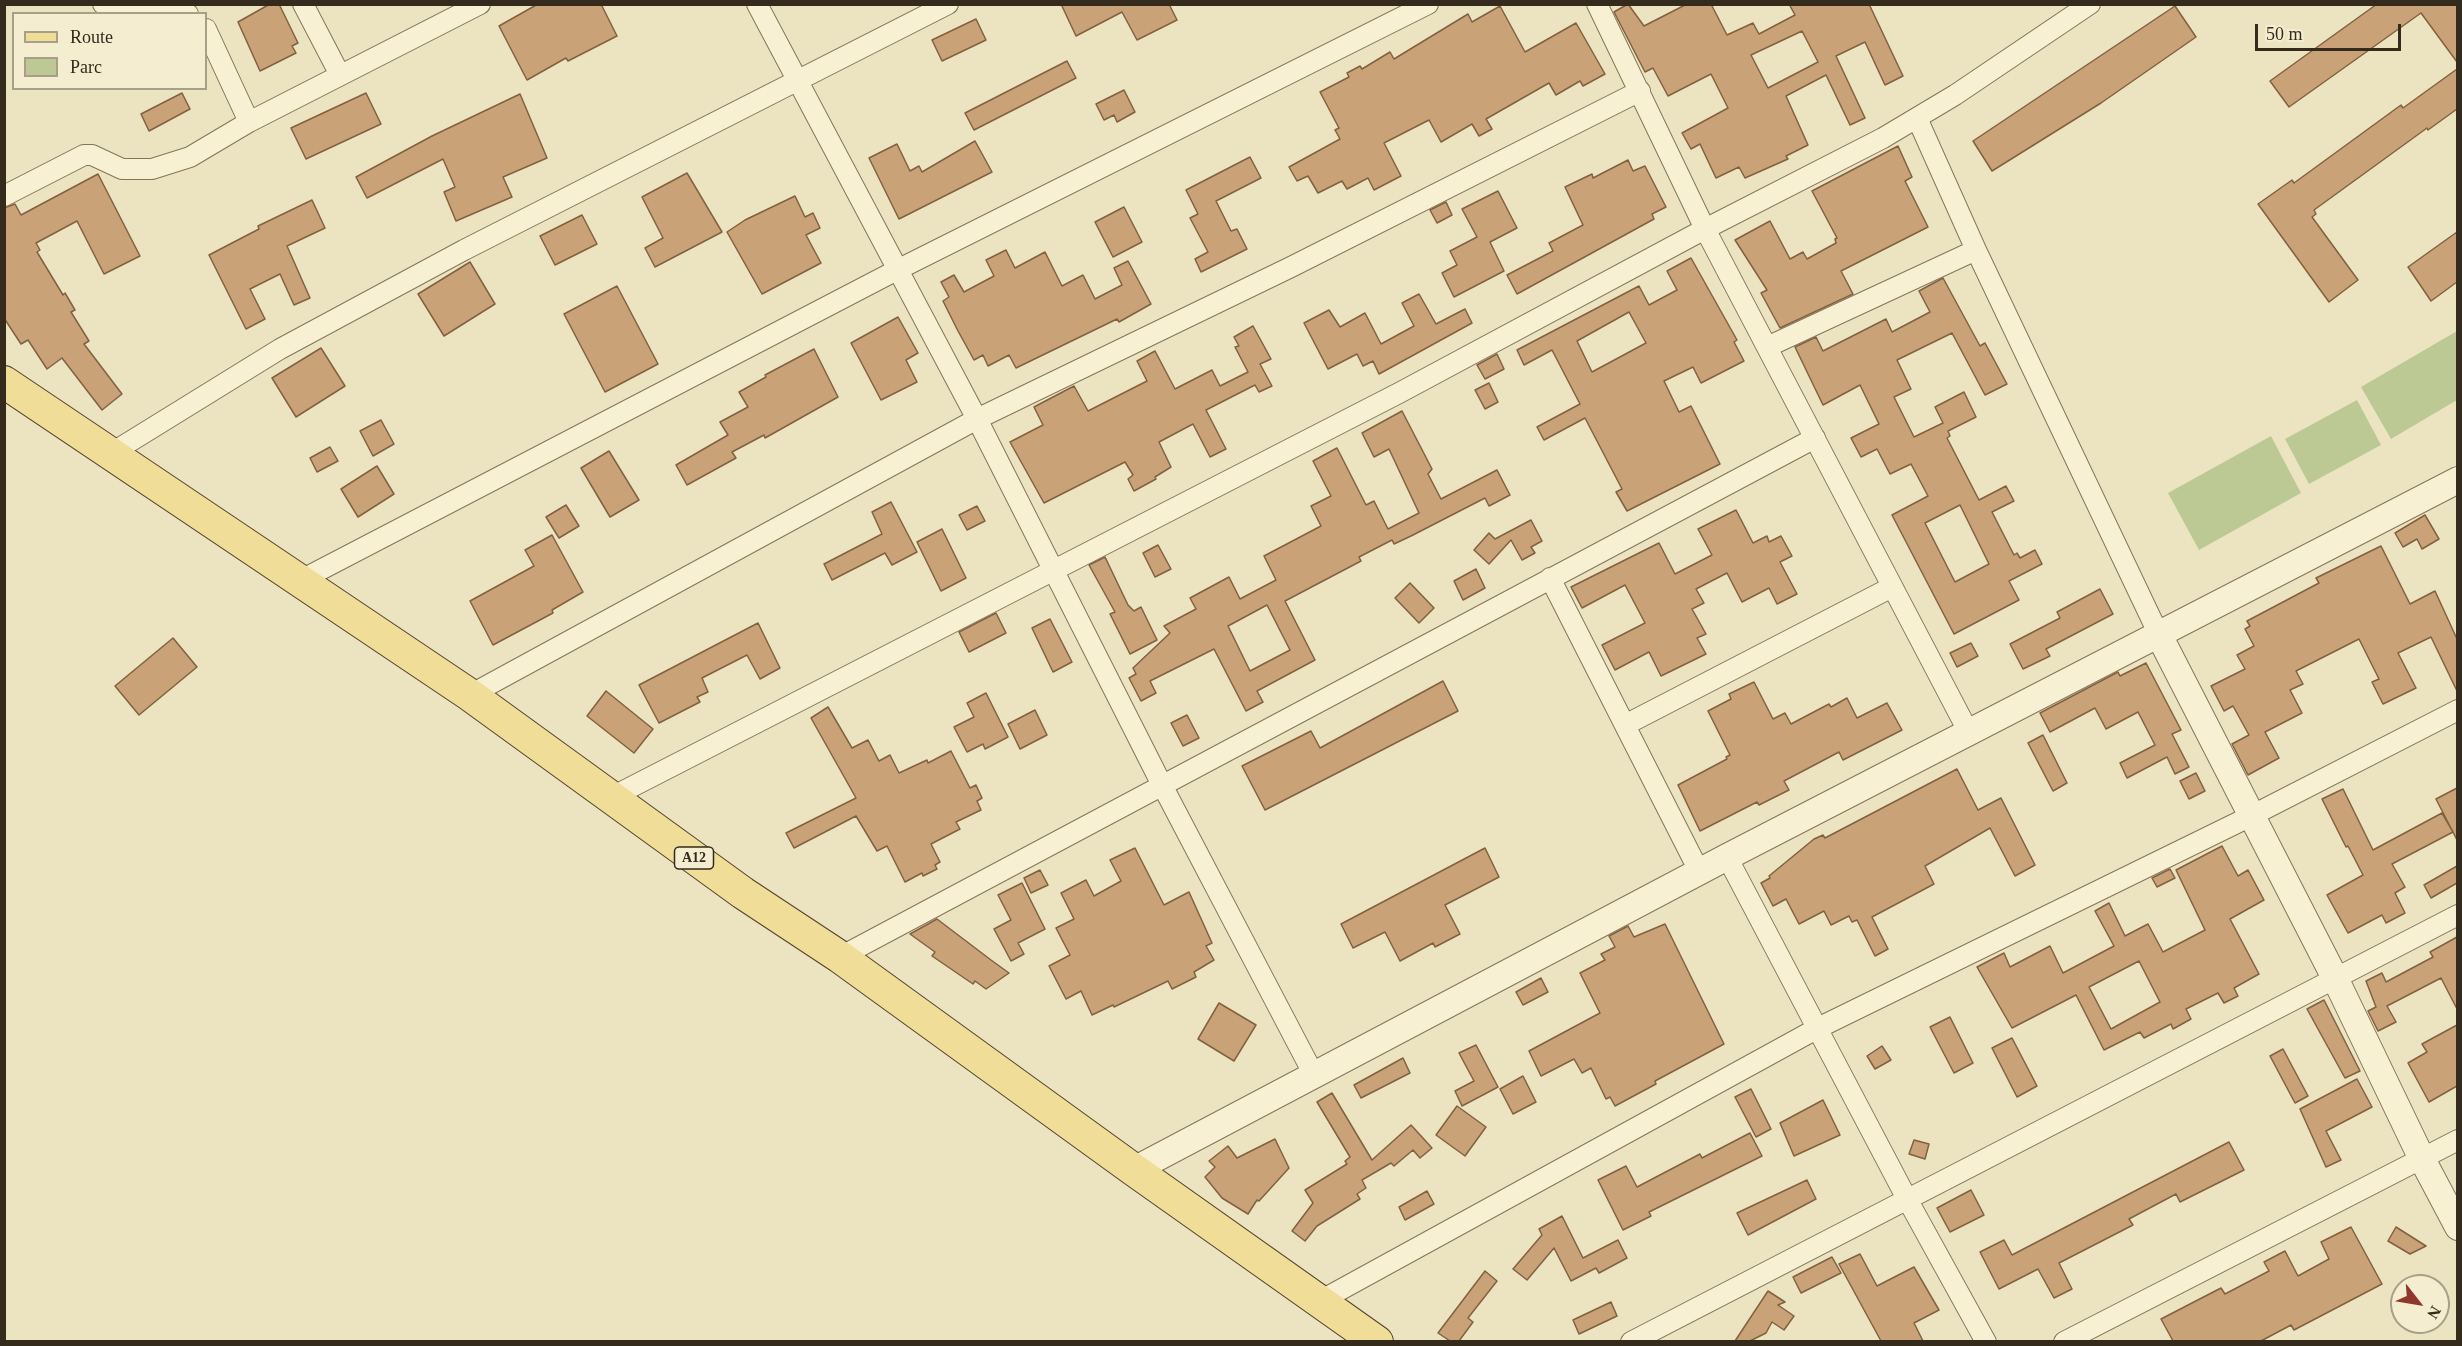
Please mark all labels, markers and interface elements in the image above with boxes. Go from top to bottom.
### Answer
legend [12,12,207,90]
scale bar [2258,12,2404,50]
text: 50 m [2266,24,2303,44]
text: Route [70,27,113,47]
text: Parc [70,57,102,77]
road number: A12 [674,847,714,869]
north arrow [2390,1274,2450,1334]
text: N [2424,1303,2444,1322]

